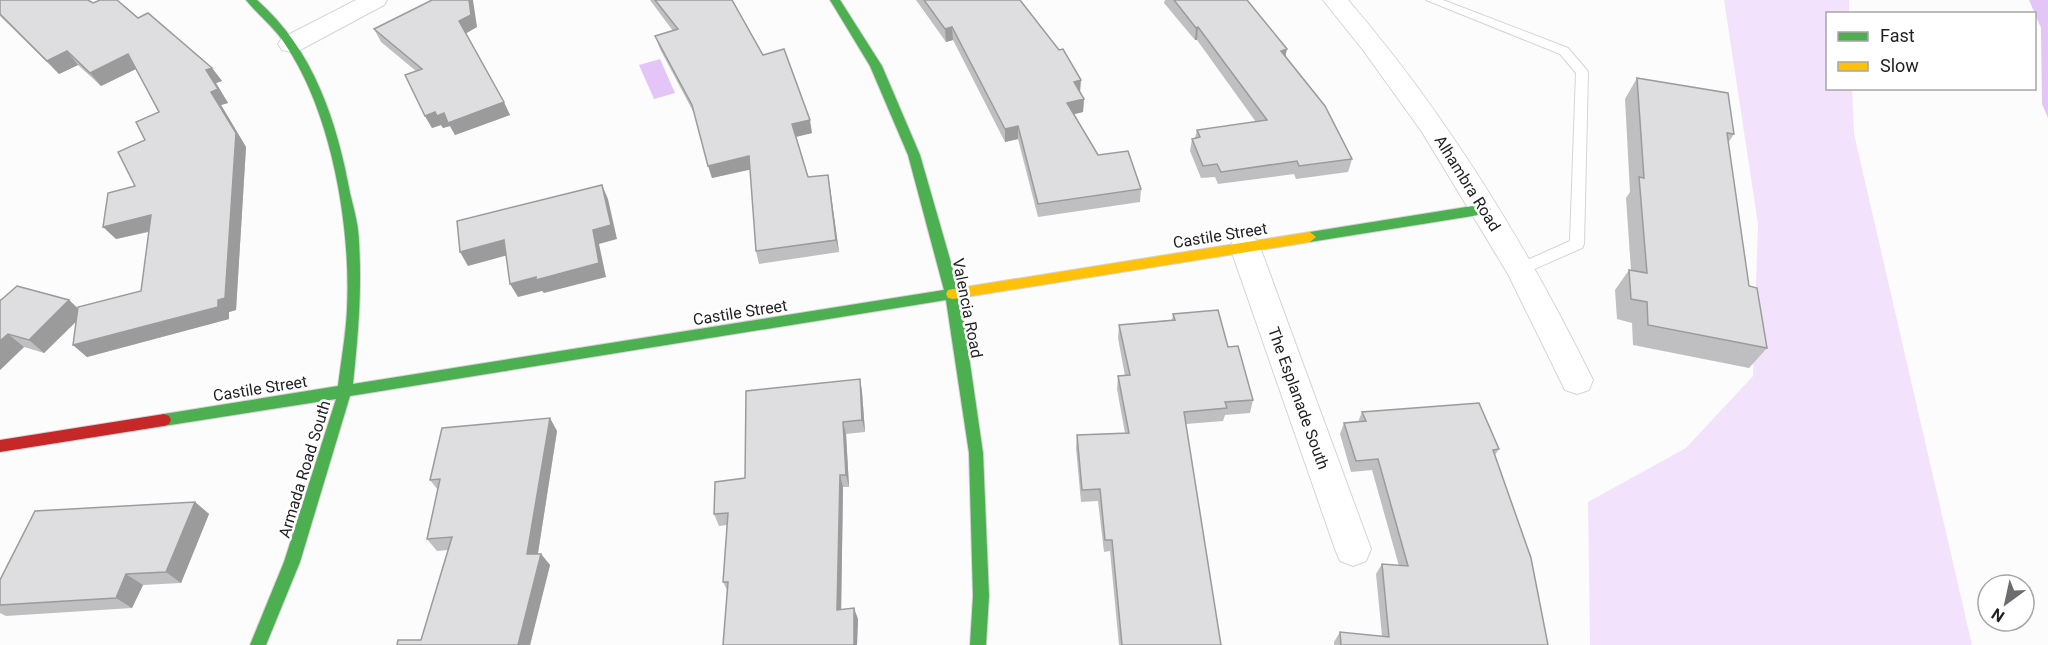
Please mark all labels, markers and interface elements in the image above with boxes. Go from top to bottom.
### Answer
legend [1826,12,2036,90]
text: Fast [1880,25,1915,46]
text: Slow [1880,55,1919,76]
street label: Alhambra Road [1431,132,1505,235]
street label: Castile Street [1172,219,1269,252]
street label: Valencia Road [949,257,987,360]
street label: Castile Street [692,296,789,329]
street label: The Esplanade South [1264,324,1333,472]
street label: Castile Street [212,372,309,405]
street label: Armada Road South [275,398,334,540]
north arrow [1976,573,2036,633]
text: N [1988,604,2008,626]

